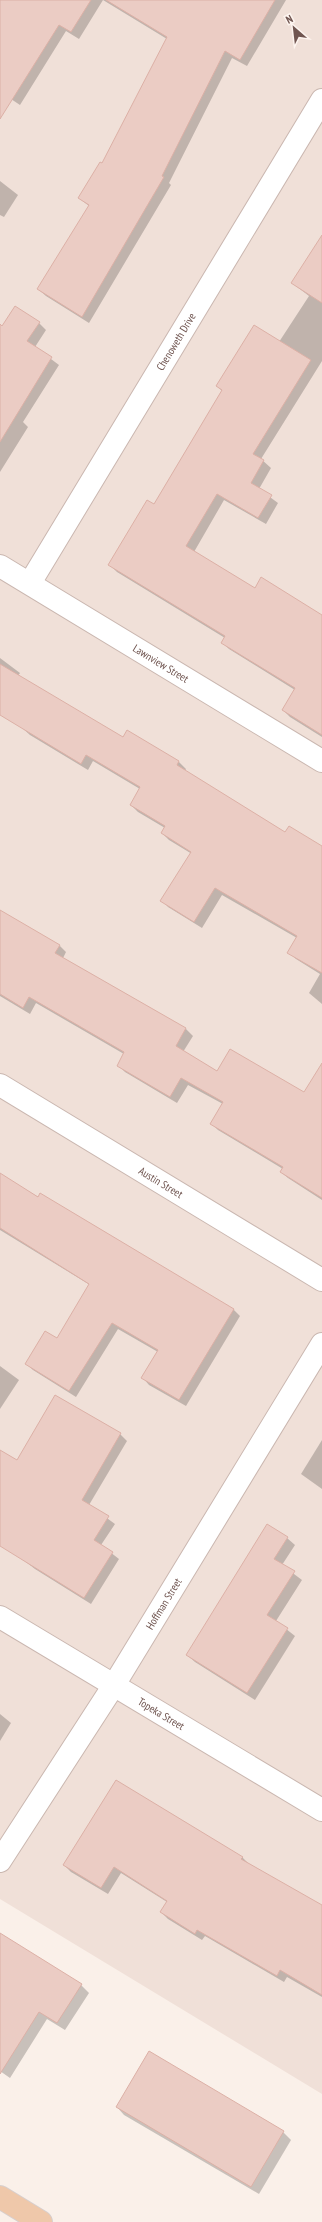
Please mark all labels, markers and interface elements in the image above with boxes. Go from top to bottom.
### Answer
north arrow [274,8,314,48]
text: N [283,12,295,27]
street label: Chenoweth Drive [153,310,199,373]
street label: Lawnview Street [130,641,191,686]
street label: Austin Street [136,1164,185,1201]
street label: Hoffman Street [143,1575,185,1632]
street label: Topeka Street [135,1694,187,1733]

